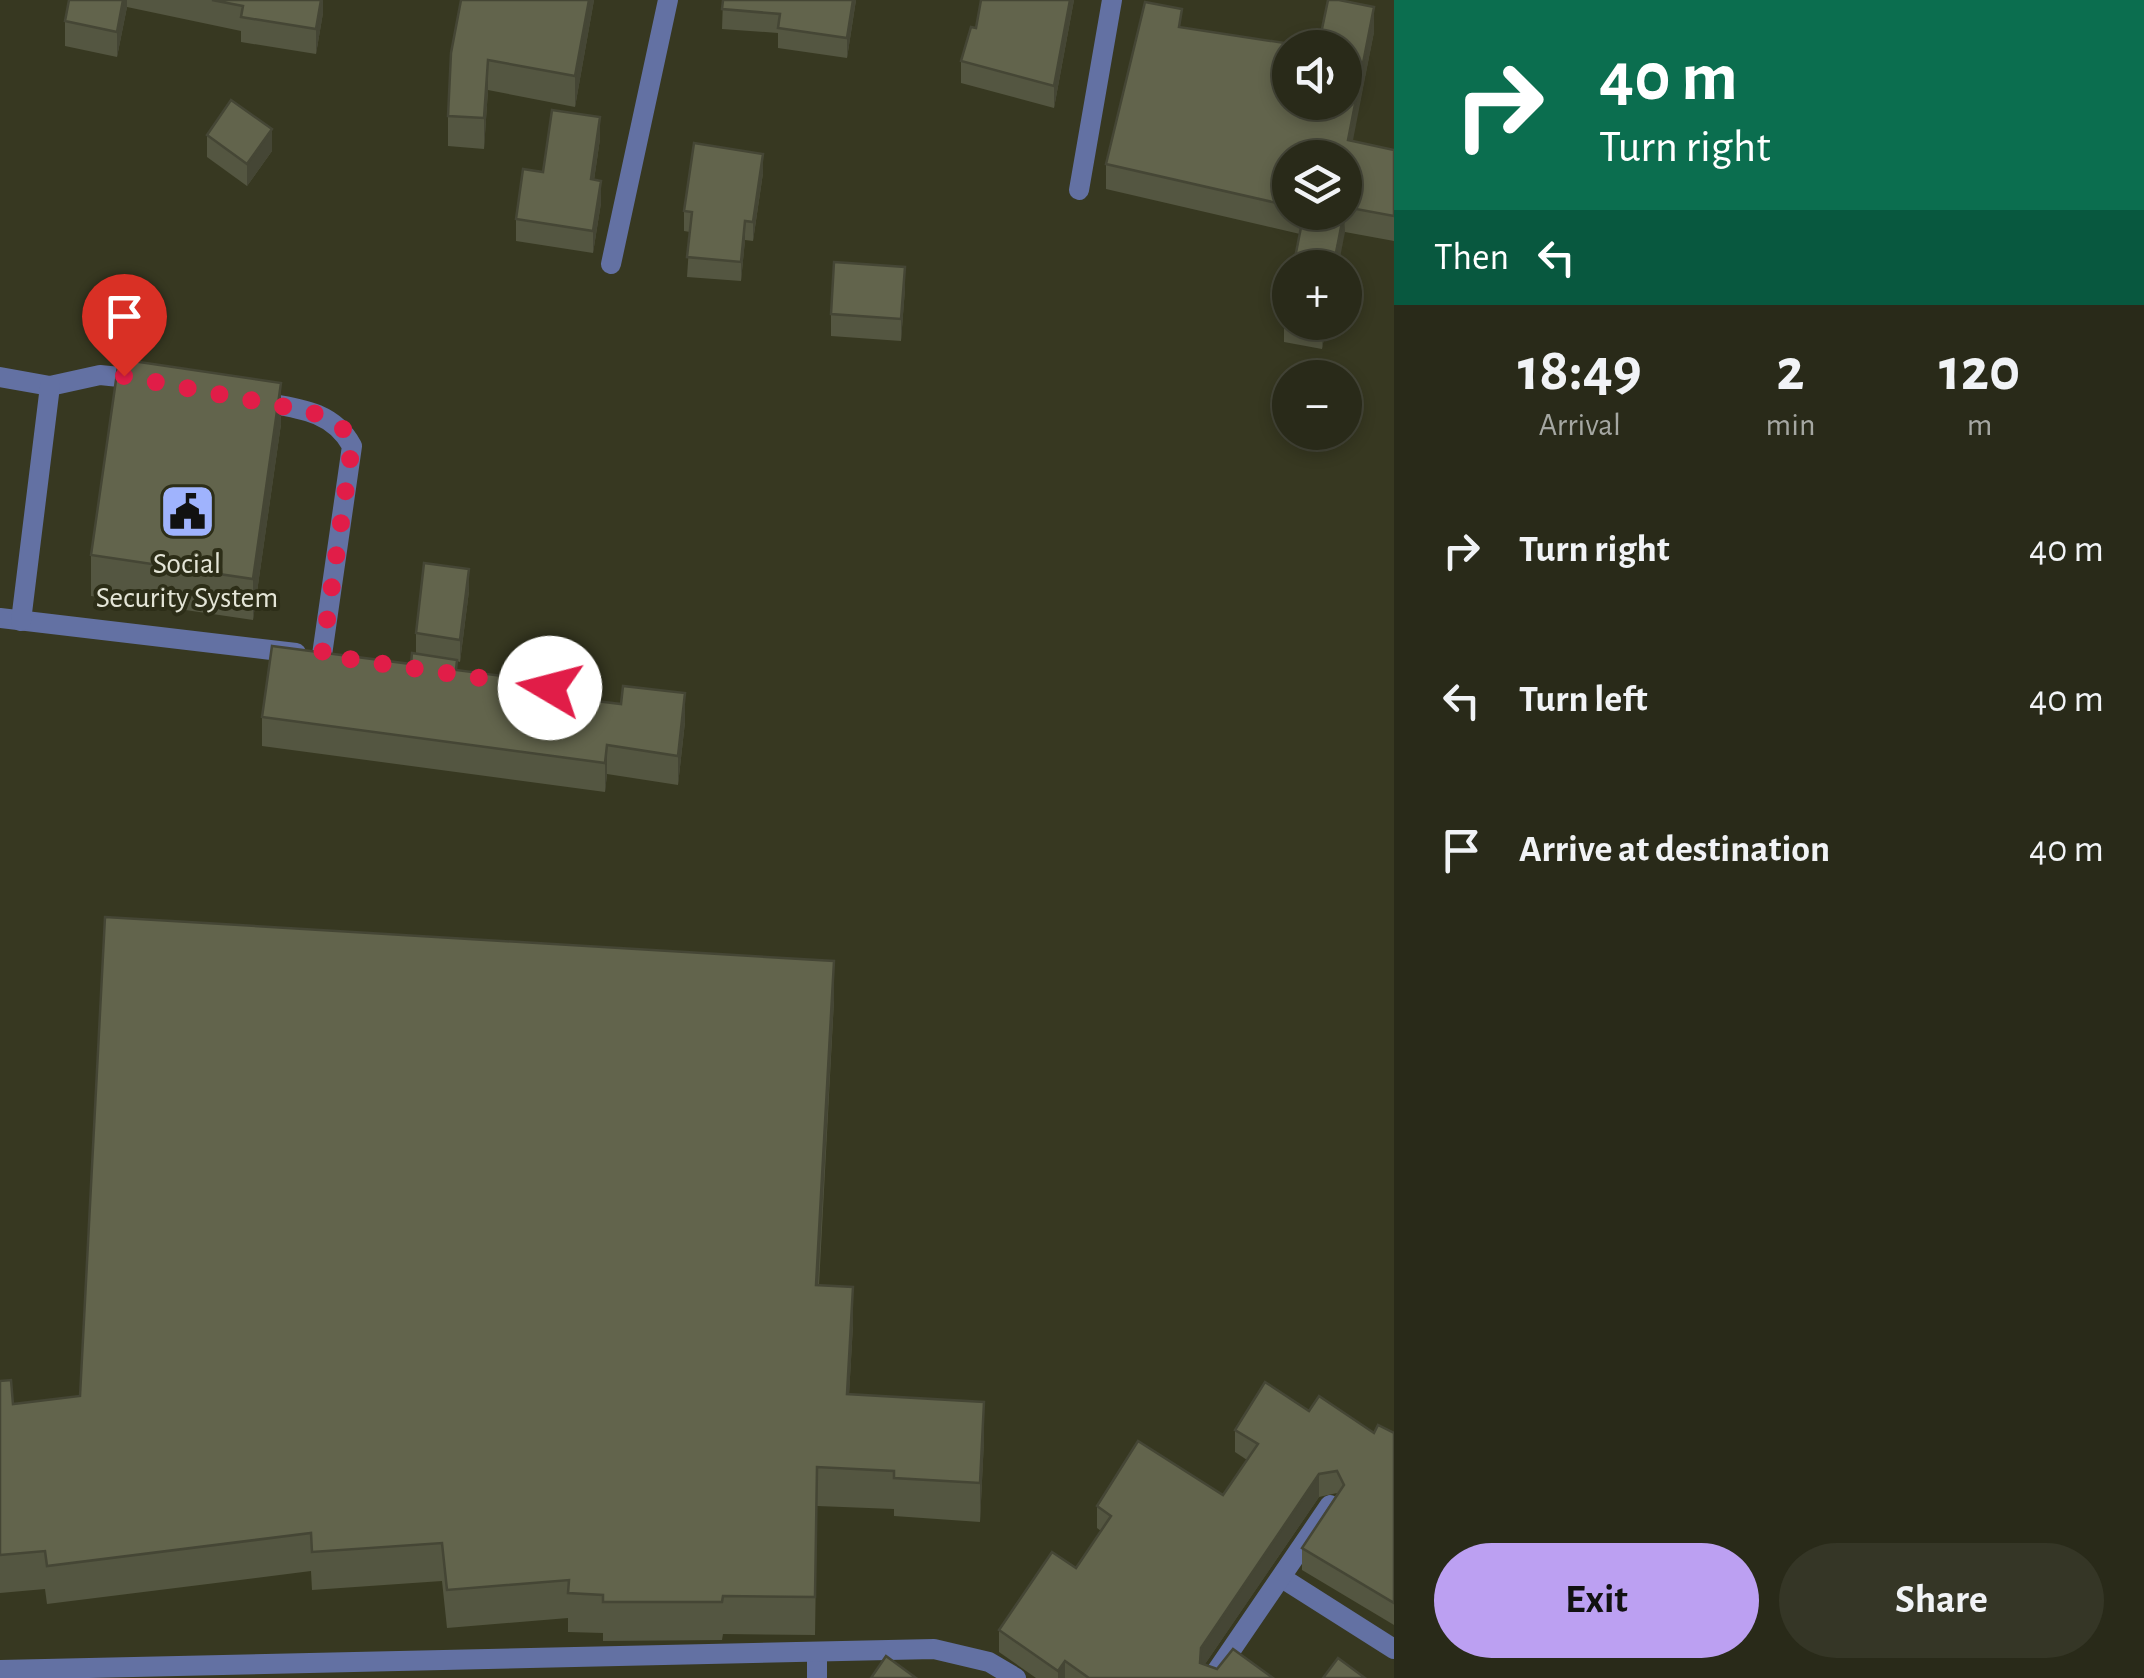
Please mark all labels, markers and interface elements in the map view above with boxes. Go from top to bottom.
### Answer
map controls [1272,30,1362,450]
button: sound [1272,30,1362,120]
icon: right [1434,40,1564,170]
text: 40 m [1599,43,1738,113]
text: Turn right [1599,125,1771,170]
button: layers [1272,140,1362,230]
icon: left [1529,230,1584,285]
text: Then [1434,239,1509,277]
button: + [1272,250,1362,340]
pin [82,274,167,377]
icon: arrive [97,289,152,344]
text: 18:49 [1518,341,1642,401]
text: 2 [1776,341,1805,401]
text: 120 [1939,341,2020,401]
button: − [1272,360,1362,450]
text: Arrival [1539,409,1621,441]
text: min [1766,409,1815,441]
text: m [1967,409,1992,441]
public building icon: Social Security System [157,481,217,541]
icon: right [1434,523,1489,578]
text: Turn right [1519,531,1669,569]
text: 40 m [2029,531,2104,569]
place label: Social Security System [96,549,278,613]
position arrow [498,636,602,740]
icon: left [1434,673,1489,728]
text: Turn left [1519,681,1647,719]
text: 40 m [2029,681,2104,719]
icon: arrive [1434,823,1489,878]
text: Arrive at destination [1519,831,1830,869]
text: 40 m [2029,831,2104,869]
button: Exit [1434,1543,1759,1658]
button: Share [1779,1543,2104,1658]

